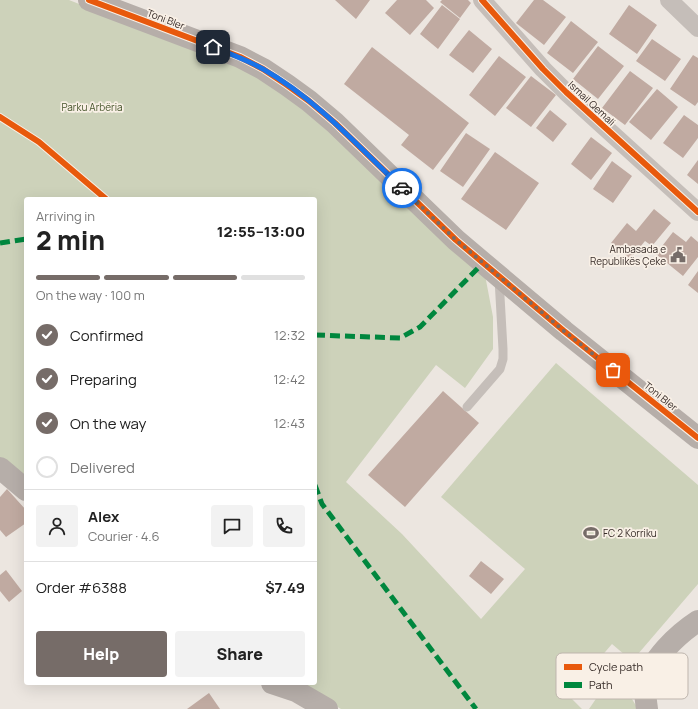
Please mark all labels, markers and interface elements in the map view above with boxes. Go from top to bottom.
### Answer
street label: Toni Bler [145,5,187,33]
pin [196,30,230,64]
icon: home [202,36,224,58]
street label: Ismail Qemali [565,77,619,129]
park label: Parku Arbëria [61,100,123,114]
courier [382,168,422,208]
icon: car [391,177,413,199]
text: Arriving in [36,207,95,225]
text: 12:55–13:00 [217,221,305,242]
text: 2 min [36,222,105,258]
place label: Ambasada e Republikës Çeke [590,242,666,268]
public building icon: Ambasada e Republikës Çeke [669,246,687,264]
text: On the way · 100 m [36,286,145,304]
icon: check [36,324,58,346]
text: Confirmed [70,325,143,346]
text: 12:32 [274,326,305,344]
pin [596,353,630,387]
icon: bag [602,359,624,381]
icon: check [36,368,58,390]
text: Preparing [70,369,137,390]
text: 12:42 [274,370,305,388]
street label: Toni Bler [641,378,681,414]
icon: check [36,412,58,434]
text: On the way [70,413,146,434]
text: 12:43 [274,414,305,432]
text: Delivered [70,457,135,478]
button: person [36,505,78,547]
button: chat [211,505,253,547]
button: phone [263,505,305,547]
text: Alex [88,506,119,527]
sports icon: FC 2 Korriku [582,524,600,542]
place label: FC 2 Korriku [603,526,657,540]
text: Courier · 4.6 [88,527,160,545]
text: Order #6388 [36,577,127,598]
text: $7.49 [265,577,305,598]
button: Help [36,631,167,677]
button: Share [175,631,305,677]
legend [556,653,688,699]
text: Cycle path [589,659,643,674]
text: Path [589,677,612,692]

